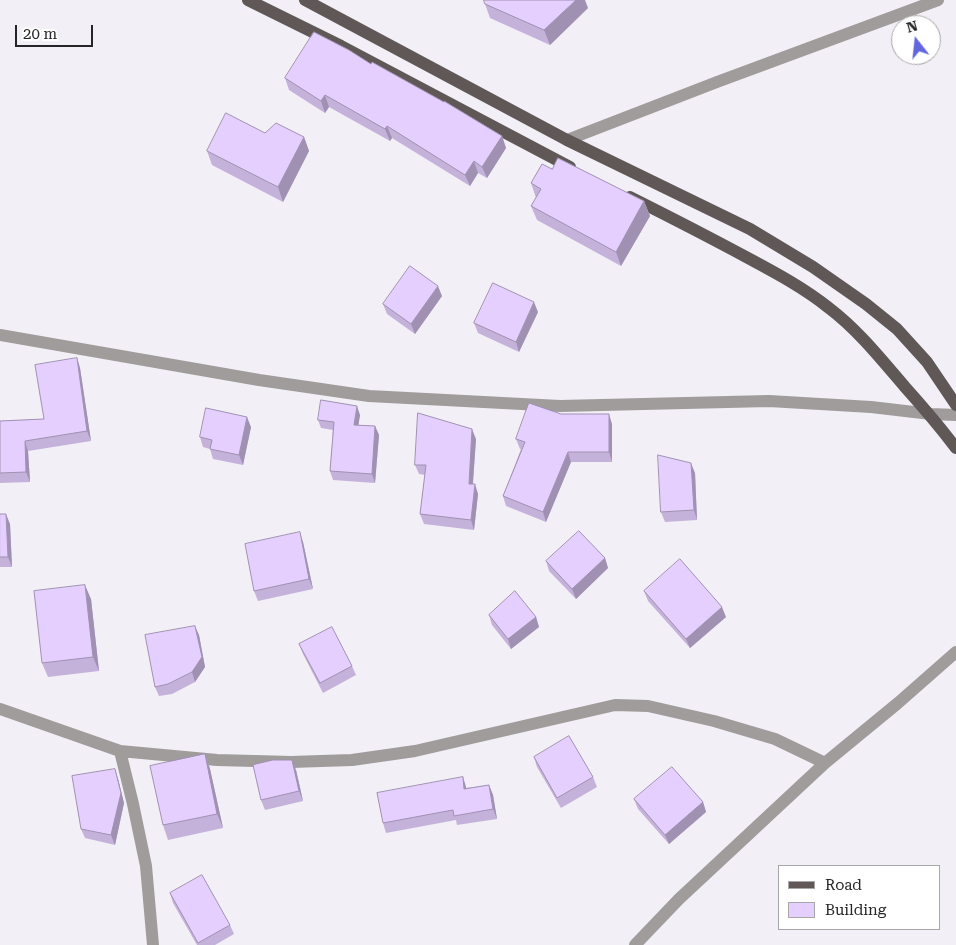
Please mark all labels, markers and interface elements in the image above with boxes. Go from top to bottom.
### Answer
scale bar [18,15,95,47]
north arrow [891,15,941,65]
text: N [905,17,920,36]
text: 20 m [23,25,57,43]
legend [778,865,941,930]
text: Road [825,876,862,894]
text: Building [825,901,886,919]

